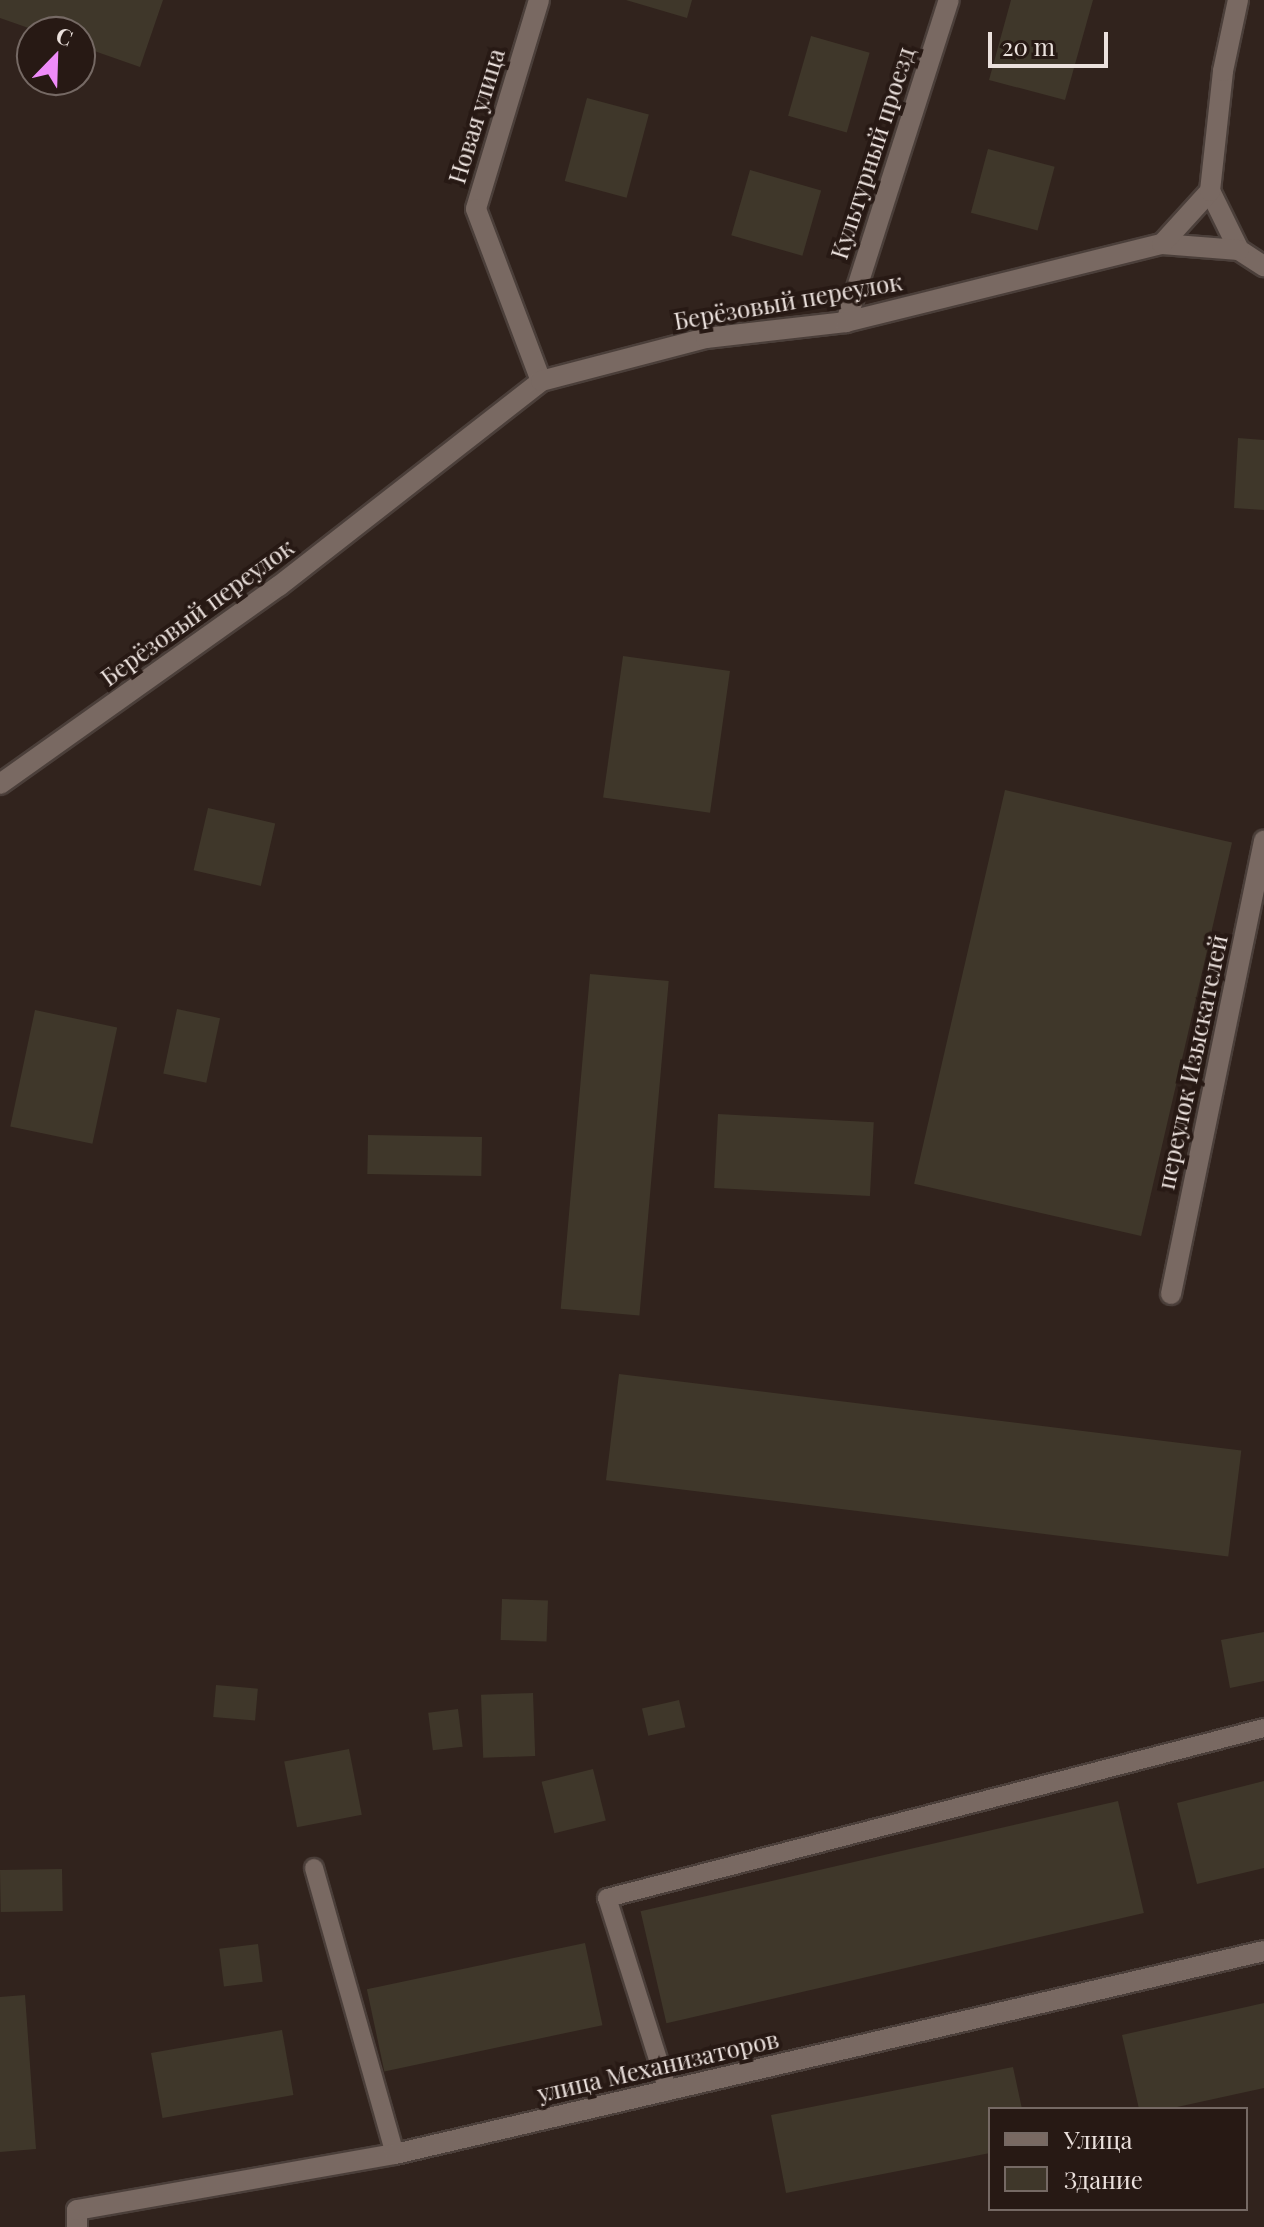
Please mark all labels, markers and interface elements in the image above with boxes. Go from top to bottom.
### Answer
north arrow [16,16,96,96]
scale bar [992,16,1112,66]
text: С [52,19,78,53]
text: 20 m [1002,30,1055,62]
street label: Культурный проезд [824,43,920,263]
street label: Новая улица [442,45,510,187]
street label: Берёзовый переулок [671,267,905,335]
street label: Берёзовый переулок [95,532,299,692]
street label: переулок Изыскателей [1151,932,1233,1192]
street label: улица Механизаторов [534,2024,782,2108]
legend [988,2107,1248,2211]
text: Улица [1064,2123,1133,2155]
text: Здание [1064,2163,1143,2195]

